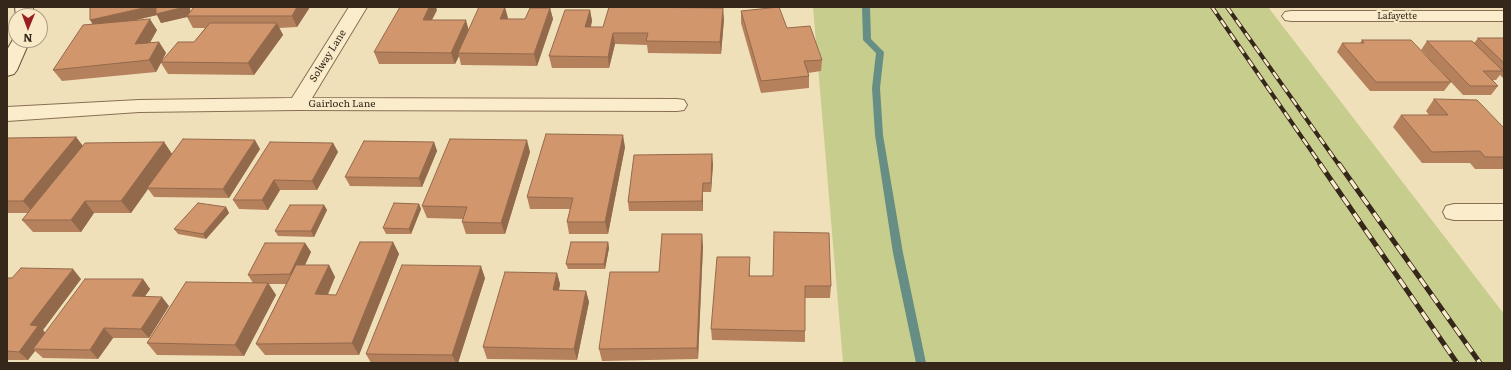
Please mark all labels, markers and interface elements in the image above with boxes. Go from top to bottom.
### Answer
north arrow [8,8,48,48]
street label: Lafayette [1377,11,1417,21]
street label: Solway Lane [307,28,349,84]
text: N [23,31,33,47]
street label: Gairloch Lane [309,98,375,110]

